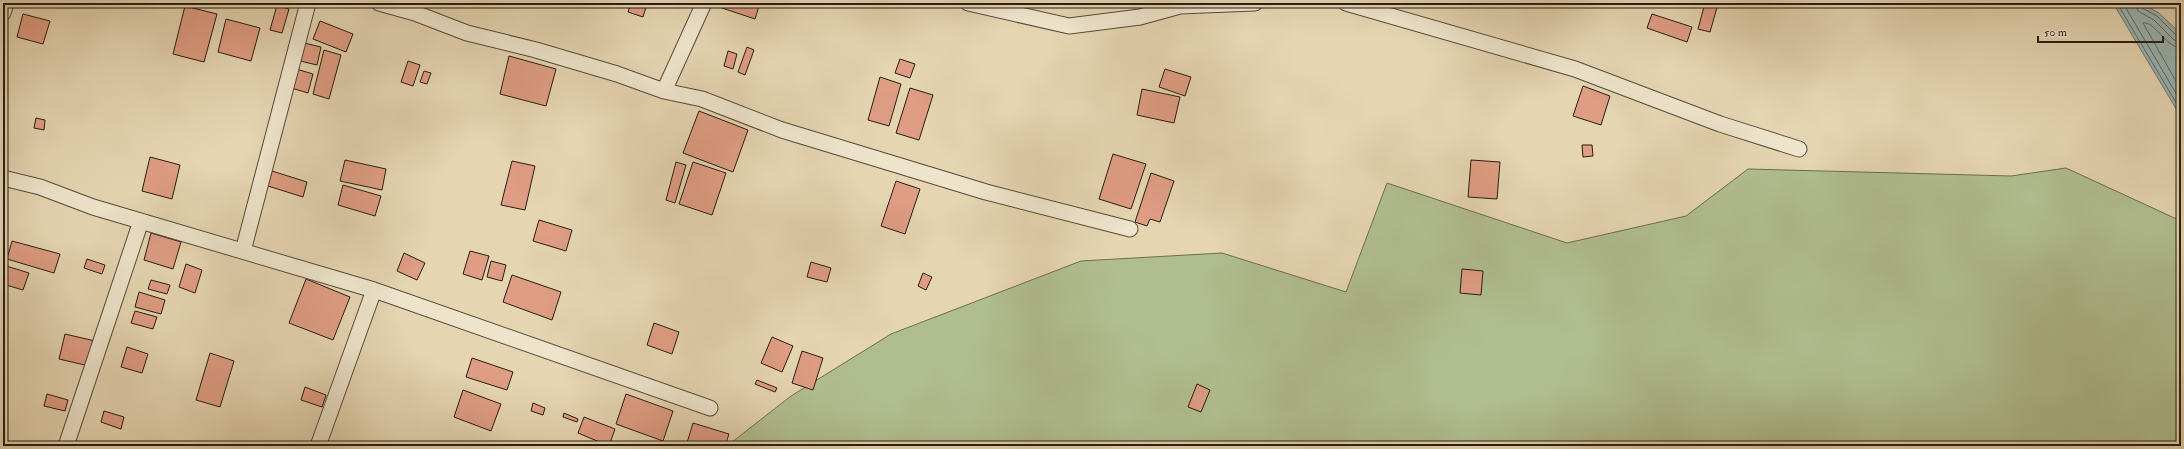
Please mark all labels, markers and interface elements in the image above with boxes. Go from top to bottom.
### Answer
scale bar [2038,18,2163,44]
text: 50 m [2044,25,2068,40]

